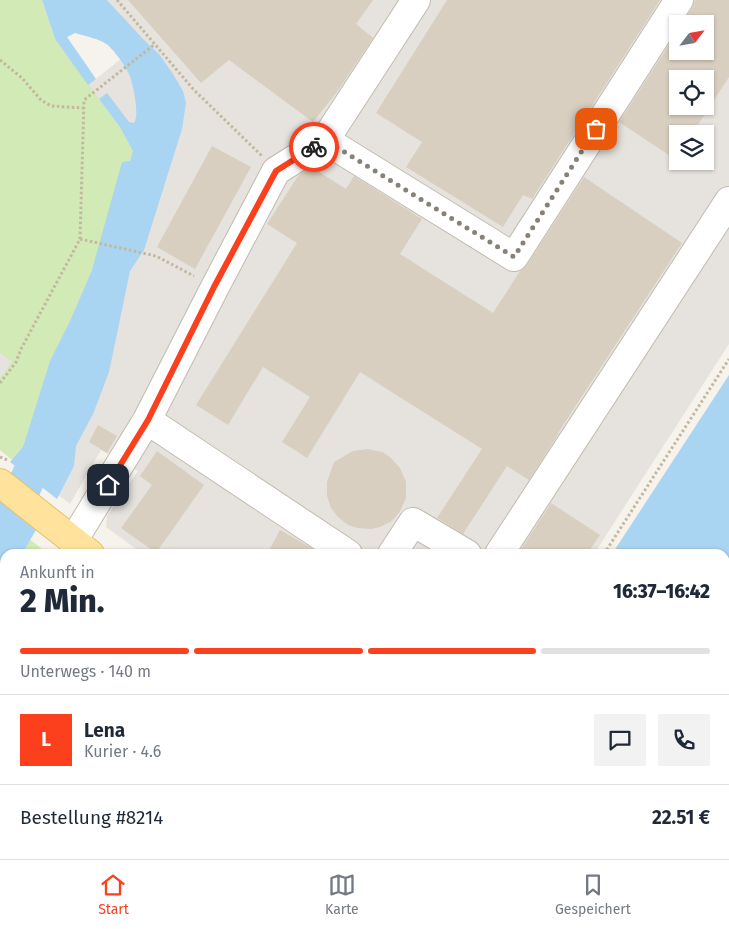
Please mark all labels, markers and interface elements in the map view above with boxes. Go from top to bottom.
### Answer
north arrow [669,15,714,60]
map controls [669,15,714,170]
button: locate [669,70,714,115]
pin [575,108,617,150]
icon: bag [582,115,610,143]
courier [289,122,339,172]
button: layers [669,125,714,170]
icon: bike [300,133,328,161]
pin [87,464,129,506]
icon: home [94,471,122,499]
text: Ankunft in [20,563,95,582]
text: 16:37–16:42 [613,580,710,603]
text: 2 Min. [20,582,104,620]
text: Unterwegs · 140 m [20,662,151,681]
button: chat [594,714,646,766]
button: phone [658,714,710,766]
text: Lena [84,719,125,742]
text: L [41,728,51,751]
text: Kurier · 4.6 [84,742,161,761]
text: Bestellung #8214 [20,806,163,829]
text: 22.51 € [652,806,710,829]
tab: Start [98,871,129,918]
tab: Karte [325,871,359,918]
tab: Gespeichert [555,871,631,918]

